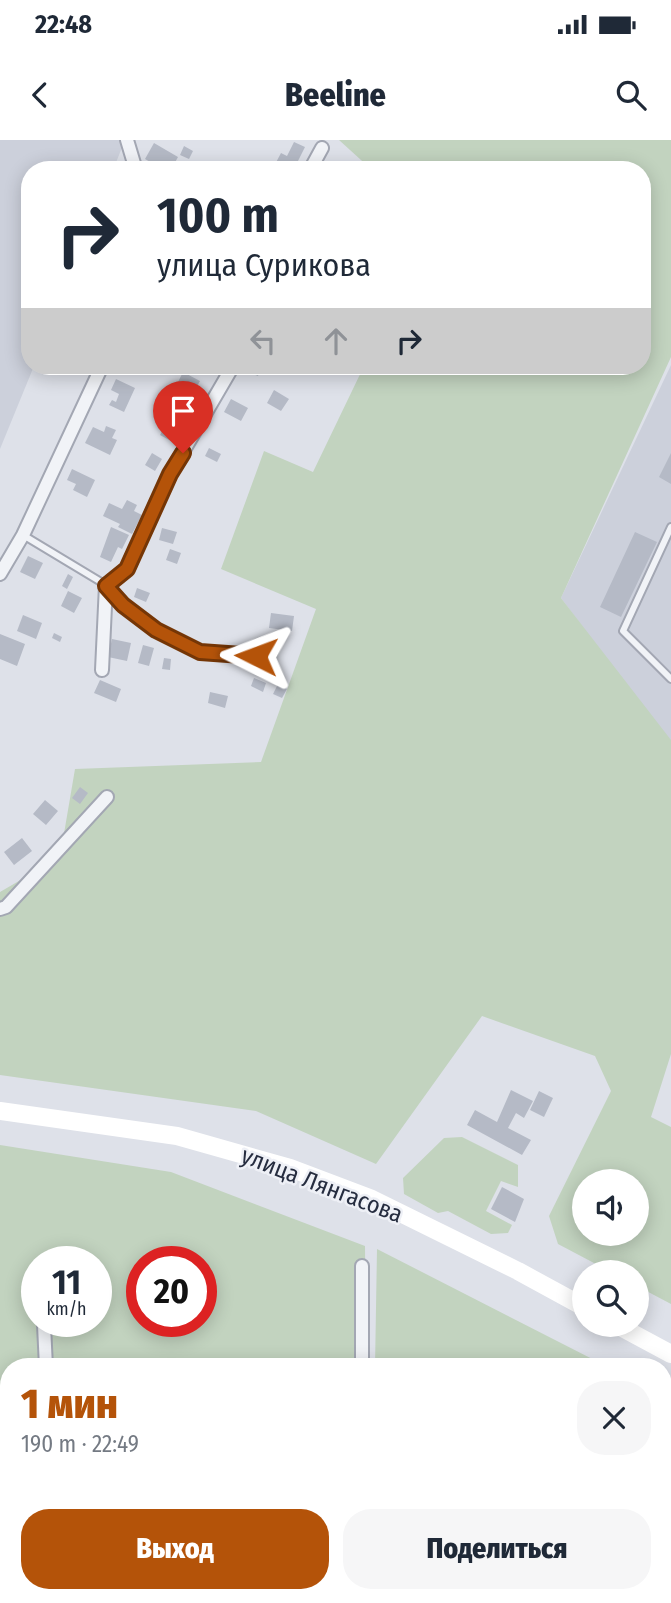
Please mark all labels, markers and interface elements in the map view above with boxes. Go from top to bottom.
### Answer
text: 22:48 [35,9,92,40]
icon: back [21,76,59,114]
text: Beeline [285,76,386,114]
icon: search [612,76,650,114]
text: 100 m [157,186,279,245]
icon: right [42,189,133,280]
text: улица Сурикова [157,246,371,284]
icon: left [244,322,282,360]
icon: ahead [317,322,355,360]
icon: right [390,322,428,360]
pin [153,381,213,453]
icon: arrive [164,392,202,430]
position arrow [219,619,293,693]
street label: улица Лянгасова [237,1141,407,1229]
map controls [572,1169,649,1337]
button: sound [572,1169,649,1246]
speed limit sign: 20 [126,1246,217,1337]
button: search [572,1260,649,1337]
text: 11 [52,1261,81,1303]
text: km/h [46,1298,87,1320]
text: 1 мин [21,1379,118,1429]
button: close [577,1381,651,1455]
text: 190 m · 22:49 [21,1430,139,1458]
button: Выход [21,1509,329,1589]
button: Поделиться [343,1509,651,1589]

